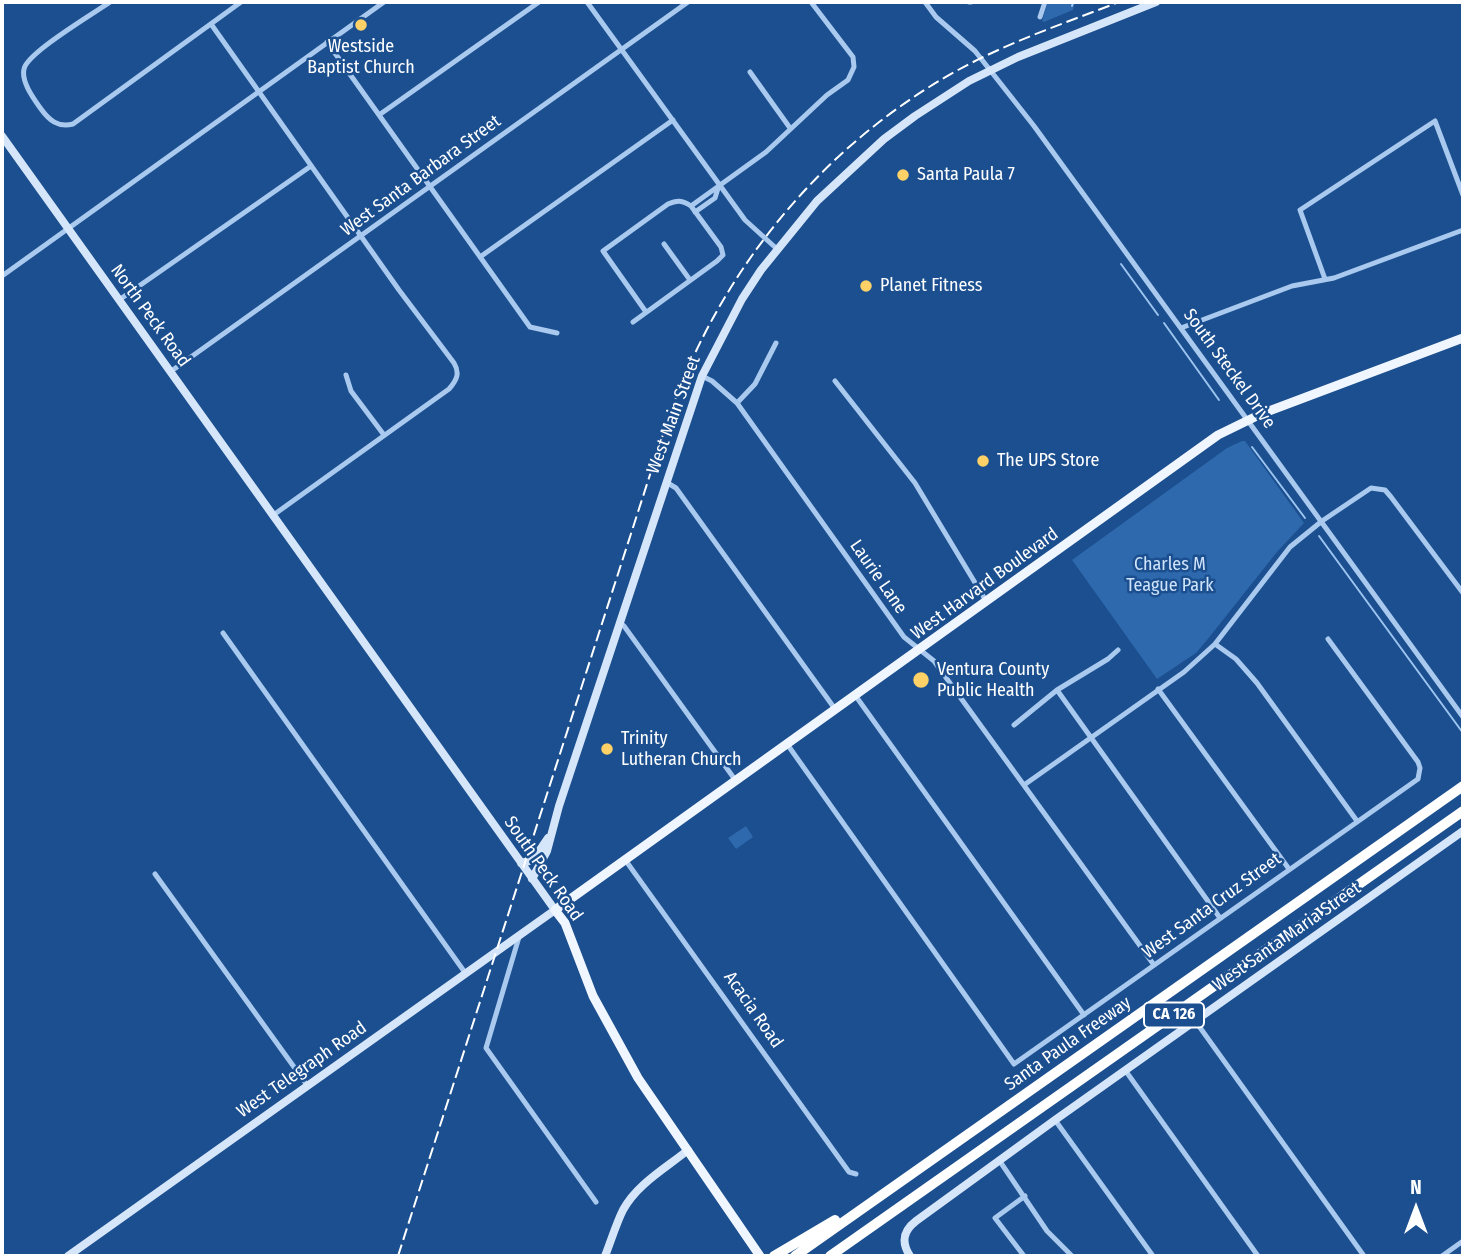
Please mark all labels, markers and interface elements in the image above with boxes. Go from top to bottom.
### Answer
marker: Westside Baptist Church [353,17,369,33]
place label: Westside Baptist Church [307,36,415,78]
street label: West Santa Barbara Street [337,111,505,241]
place label: Santa Paula 7 [917,164,1015,186]
marker: Santa Paula 7 [895,167,911,183]
street label: North Peck Road [106,260,194,372]
place label: Planet Fitness [880,275,983,297]
marker: Planet Fitness [858,278,874,294]
street label: South Steckel Drive [1178,305,1280,433]
street label: West Main Street [643,353,705,477]
place label: The UPS Store [997,450,1099,472]
marker: The UPS Store [975,453,991,469]
street label: West Harvard Boulevard [907,523,1063,645]
street label: Laurie Lane [845,536,911,618]
park label: Charles M Teague Park [1126,554,1214,596]
place label: Ventura County Public Health [937,659,1049,702]
marker: Ventura County Public Health [911,670,931,690]
place label: Trinity Lutheran Church [621,728,741,770]
marker: Trinity Lutheran Church [599,741,615,757]
street label: South Peck Road [499,813,587,925]
street label: West Santa Cruz Street [1138,848,1286,964]
street label: West Santa Maria Street [1209,878,1365,996]
street label: Acacia Road [719,968,787,1052]
street label: Santa Paula Freeway [1001,992,1135,1096]
road number: CA 126 [1144,1002,1204,1028]
street label: West Telegraph Road [233,1017,371,1123]
north arrow [1381,1174,1451,1244]
text: N [1410,1176,1422,1199]

